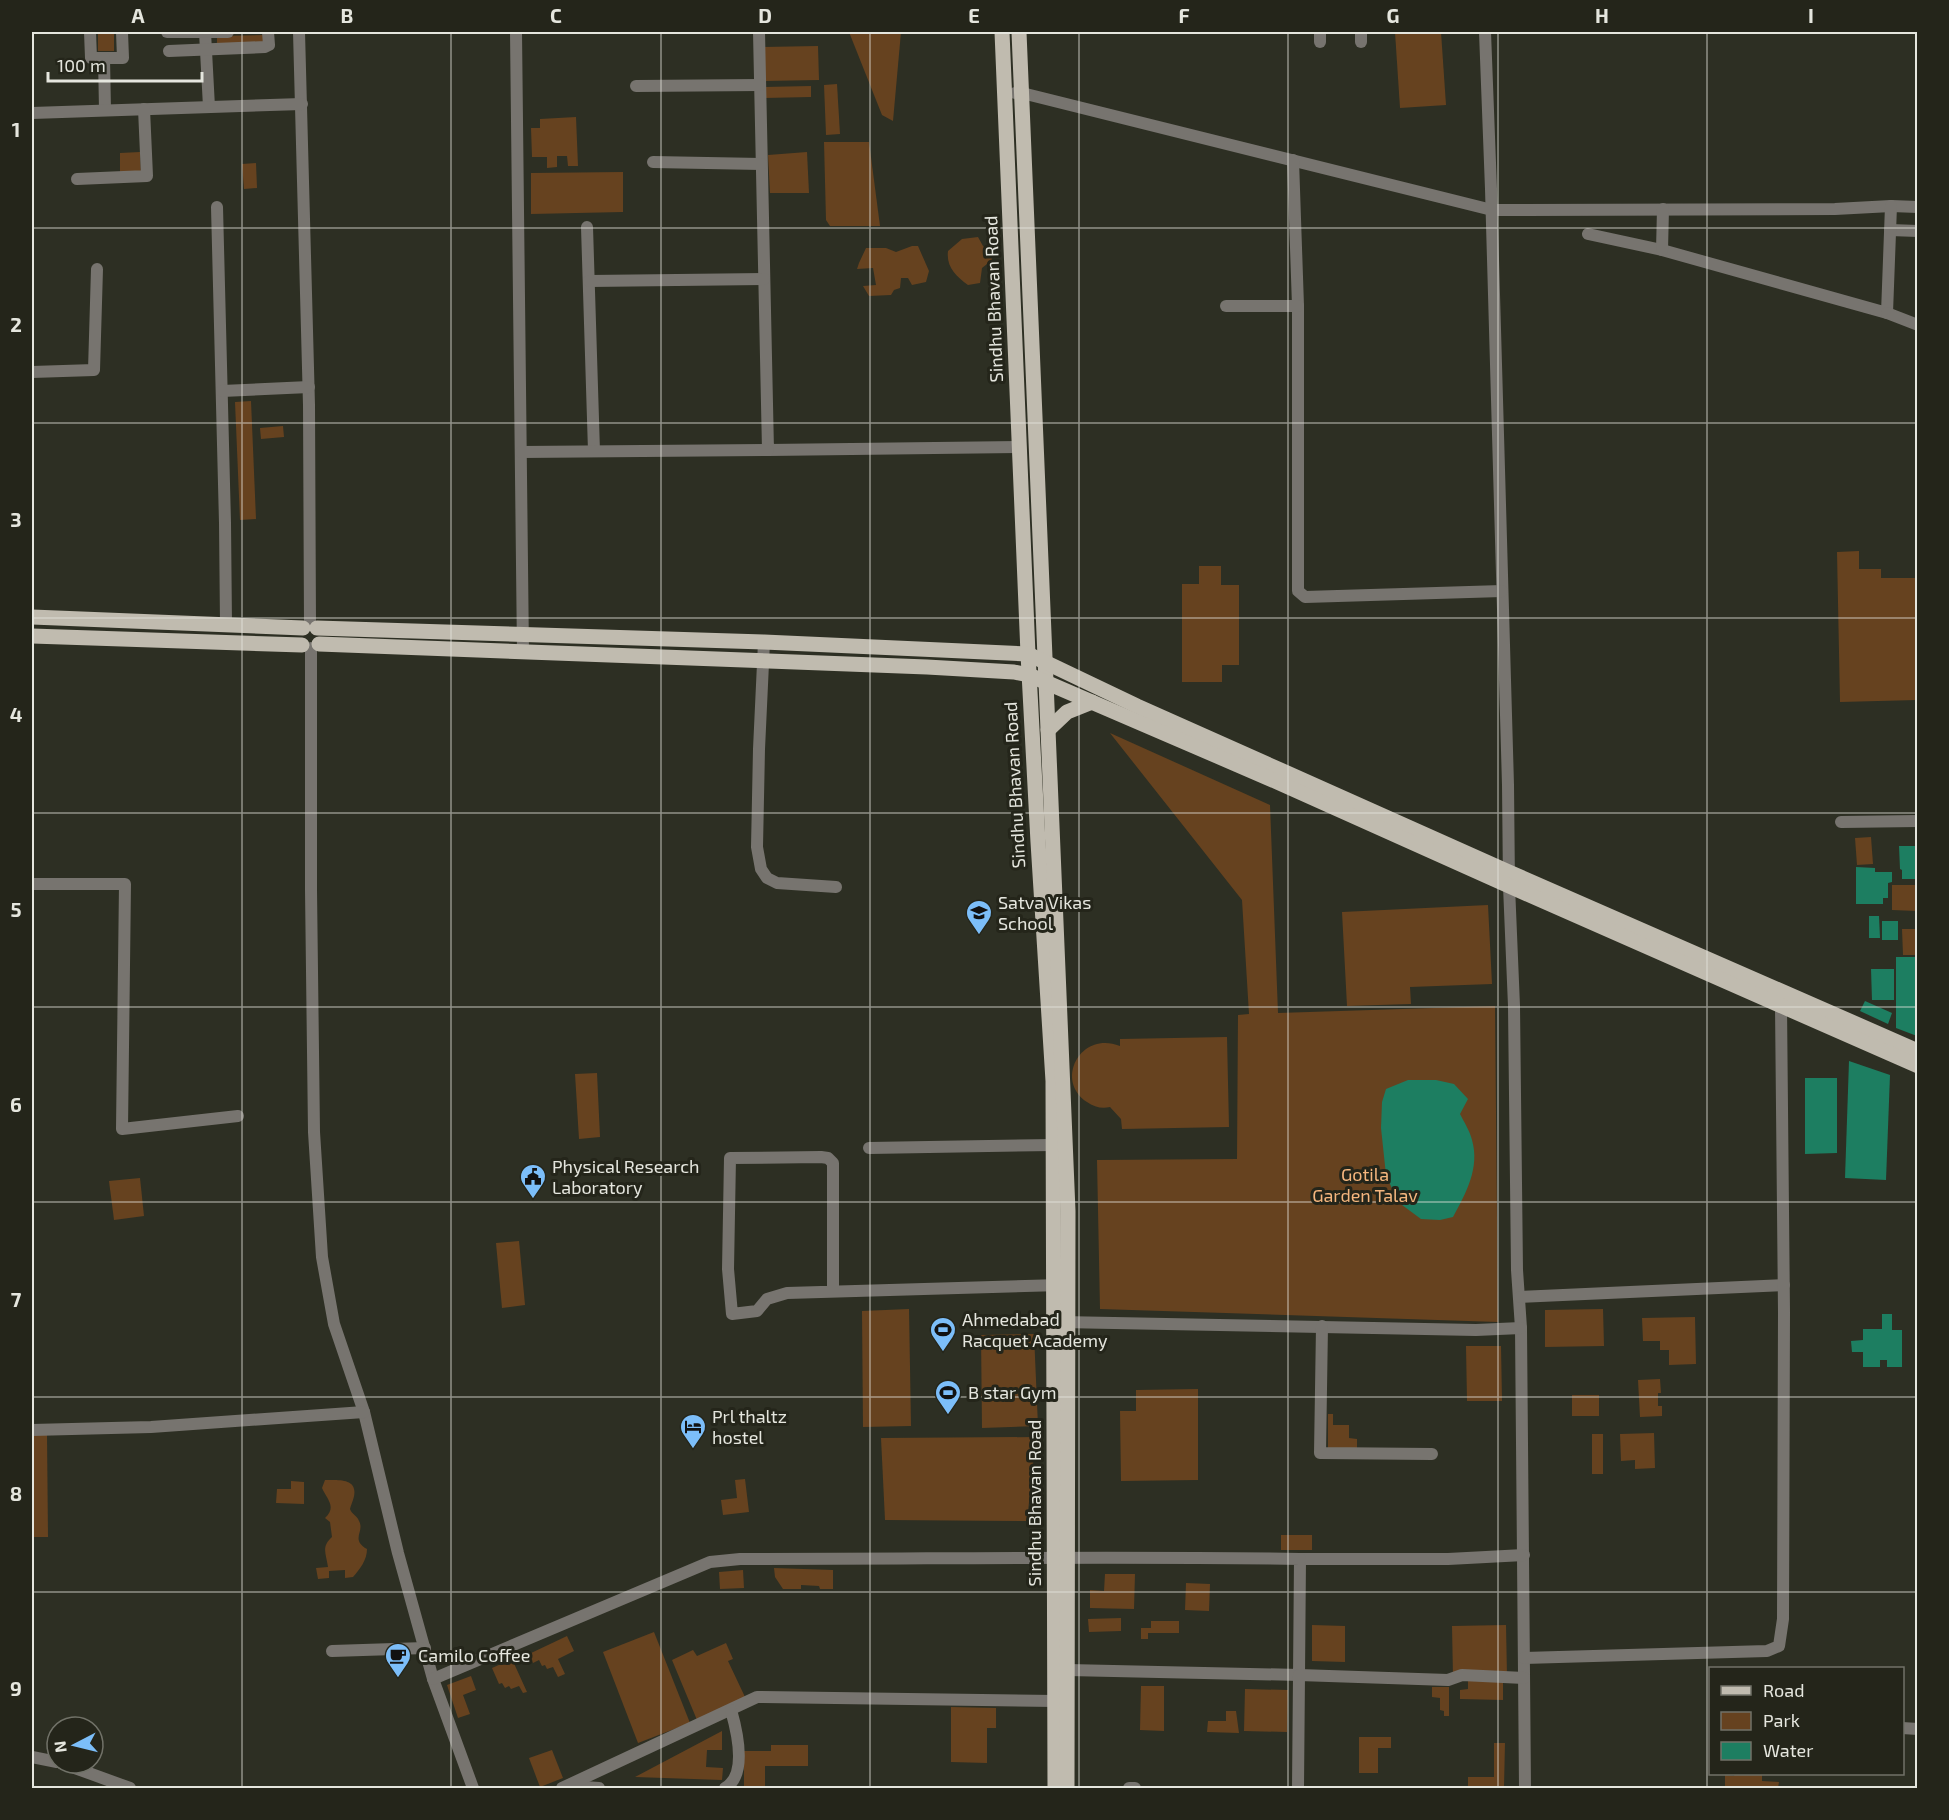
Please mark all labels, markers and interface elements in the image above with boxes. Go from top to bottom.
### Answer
text: A [131,3,145,27]
text: B [341,3,353,27]
text: C [550,3,562,27]
text: D [758,3,772,27]
text: E [968,3,980,27]
text: F [1178,3,1190,27]
text: G [1387,3,1399,27]
text: H [1595,3,1609,27]
text: I [1808,3,1814,27]
scale bar [48,45,202,83]
text: 100 m [57,54,106,76]
text: 1 [12,117,20,141]
street label: Sindhu Bhavan Road [979,215,1007,383]
text: 2 [10,312,22,336]
text: 3 [10,507,22,531]
street label: Sindhu Bhavan Road [999,701,1029,869]
text: 4 [10,702,23,726]
place label: Satva Vikas School [998,891,1091,934]
text: 5 [10,897,22,921]
school or university icon: Satva Vikas School [964,898,994,936]
text: 6 [10,1092,22,1116]
place label: Physical Research Laboratory [552,1155,699,1198]
public building icon: Physical Research Laboratory [518,1162,548,1200]
park label: Gotila Garden Talav [1312,1163,1418,1206]
text: 7 [11,1287,22,1311]
place label: Ahmedabad Racquet Academy [962,1308,1108,1351]
sports icon: Ahmedabad Racquet Academy [928,1315,958,1353]
sports icon: B star Gym [933,1378,963,1416]
place label: B star Gym [968,1381,1057,1403]
place label: Prl thaltz hostel [712,1405,787,1448]
hotel icon: Prl thaltz hostel [678,1412,708,1450]
street label: Sindhu Bhavan Road [1023,1420,1045,1586]
text: 8 [10,1481,22,1505]
cafe icon: Camilo Coffee [383,1641,413,1679]
place label: Camilo Coffee [418,1644,530,1666]
legend [1709,1667,1904,1775]
text: 9 [10,1676,22,1700]
text: Road [1763,1679,1804,1701]
text: Park [1763,1709,1800,1731]
north arrow [45,1715,105,1775]
text: Water [1763,1739,1813,1761]
text: N [49,1740,70,1754]

